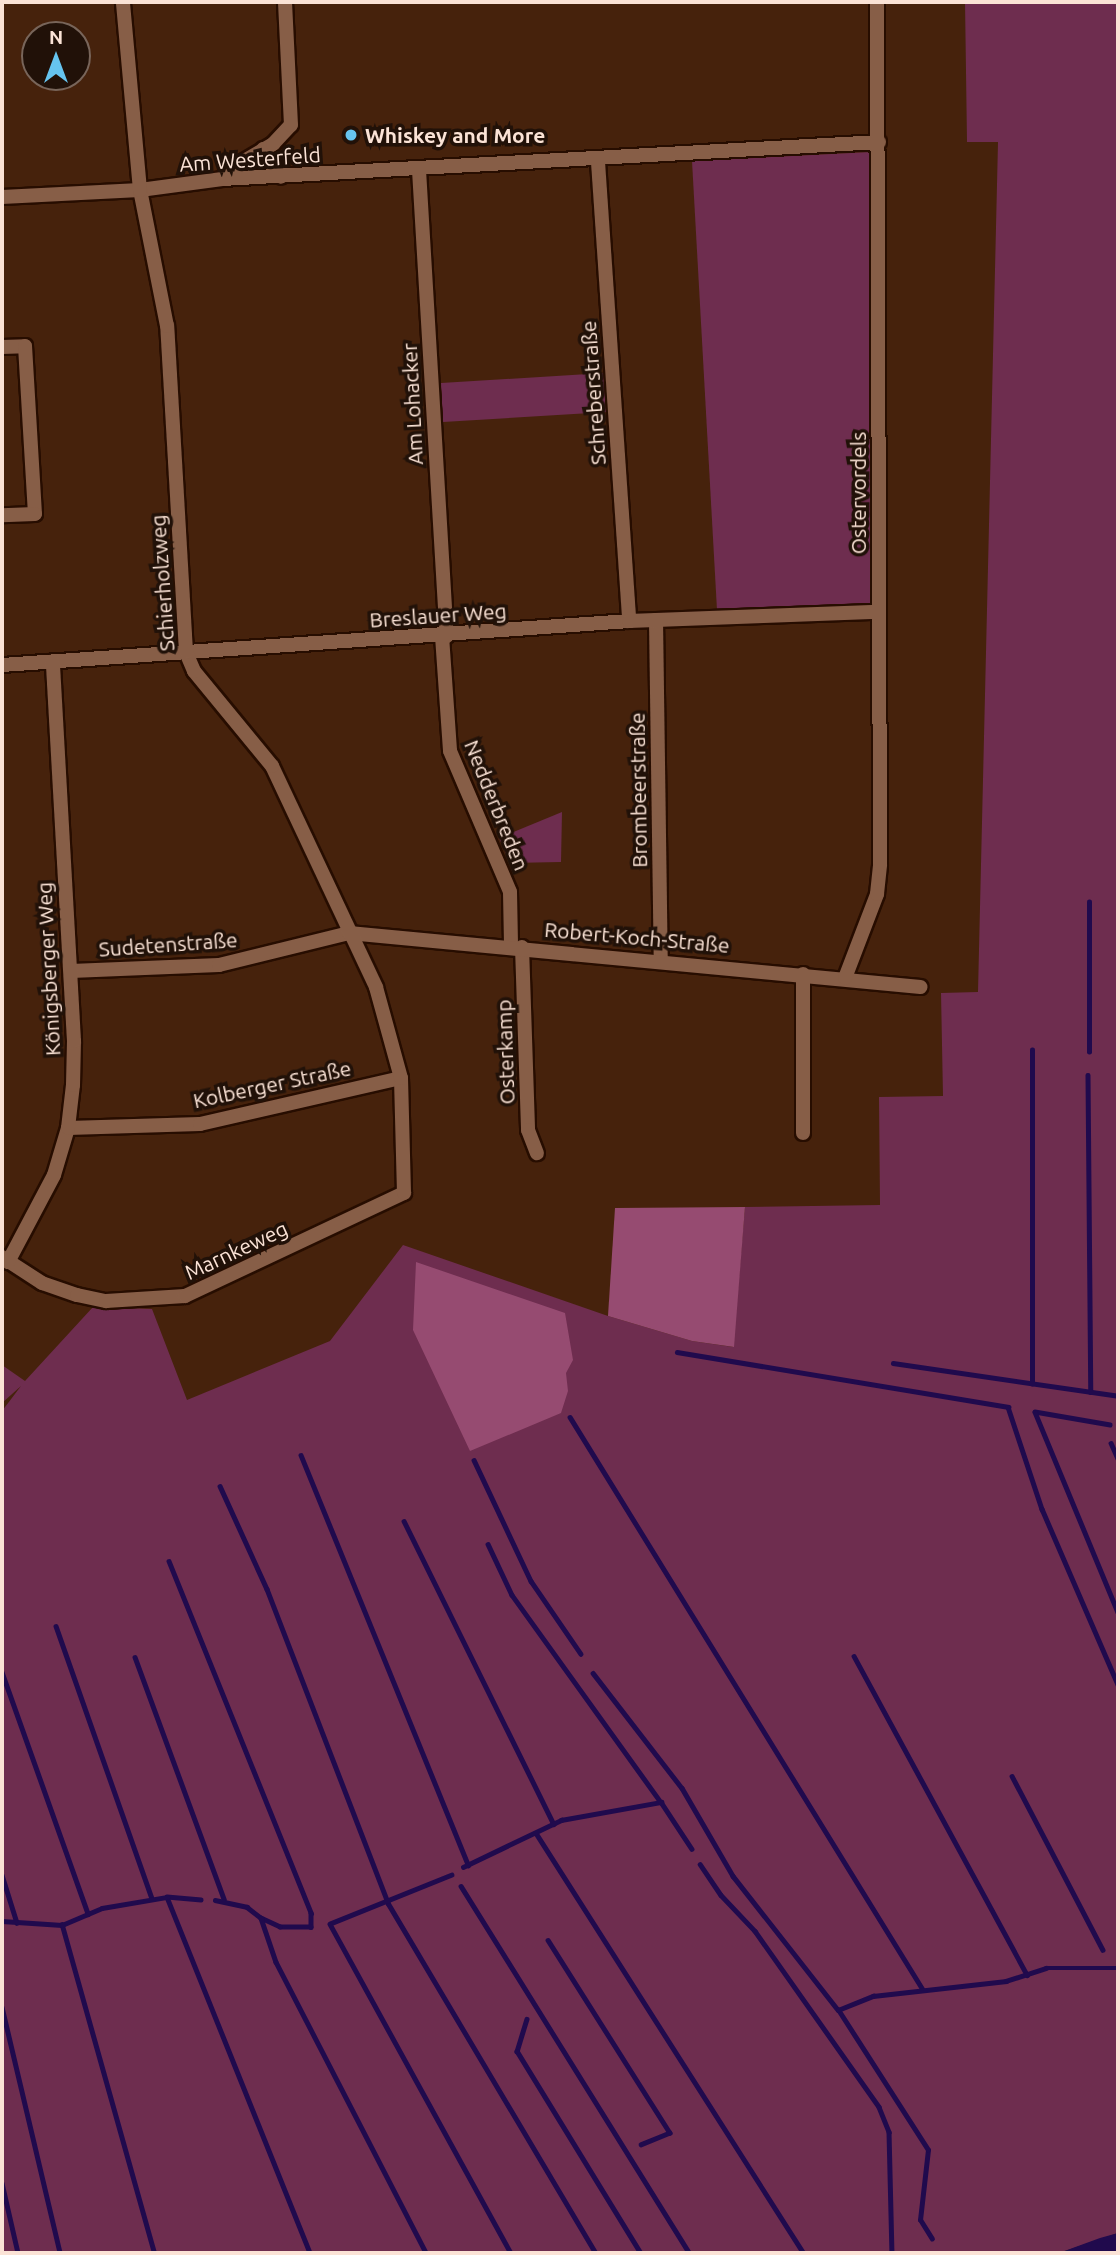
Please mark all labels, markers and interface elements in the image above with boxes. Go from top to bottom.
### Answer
north arrow [21,21,91,91]
text: N [49,26,63,48]
place label: Whiskey and More [365,122,545,148]
marker: Whiskey and More [343,127,359,143]
street label: Am Westerfeld [179,141,321,177]
street label: Schreberstraße [575,320,611,466]
street label: Am Lohacker [396,342,428,466]
street label: Ostervordels [845,432,871,554]
street label: Schierholzweg [145,514,179,652]
street label: Breslauer Weg [369,598,507,632]
street label: Brombeerstraße [624,712,652,868]
street label: Nedderbreden [459,736,535,874]
street label: Königsberger Weg [31,881,65,1057]
street label: Robert-Koch-Straße [543,916,731,958]
street label: Sudetenstraße [98,927,238,961]
street label: Osterkamp [491,999,519,1105]
street label: Kolberger Straße [191,1055,353,1113]
street label: Marnkeweg [180,1215,292,1285]

